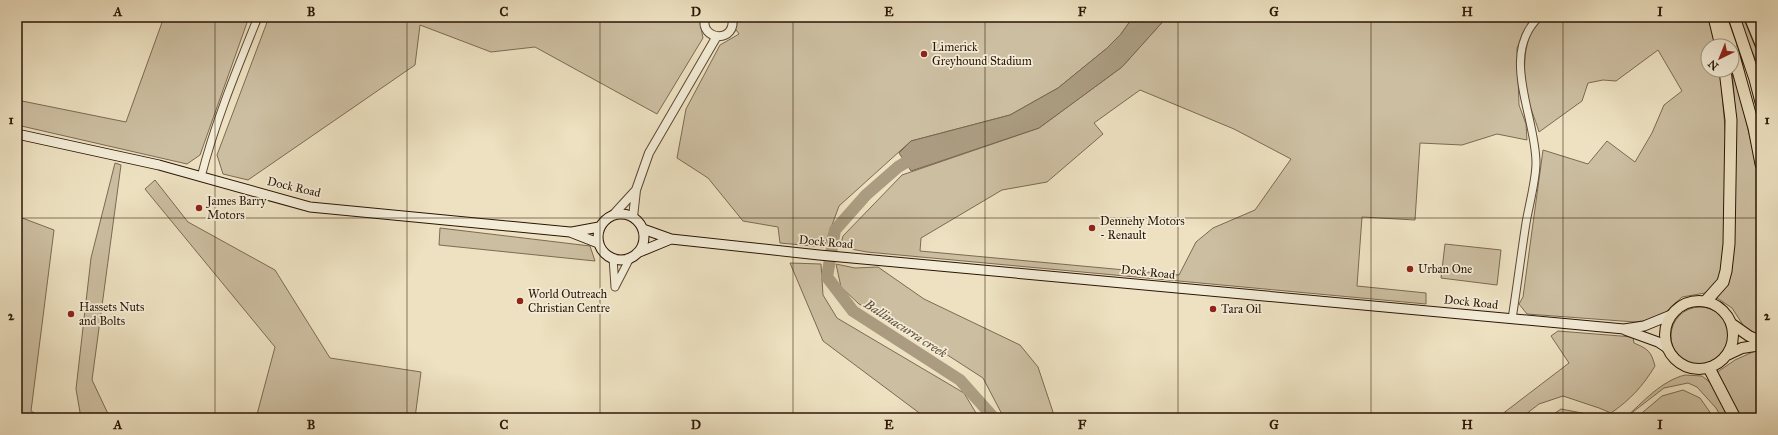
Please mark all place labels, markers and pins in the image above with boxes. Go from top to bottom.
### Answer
place label: Limerick Greyhound Stadium [932,40,1032,68]
marker: Limerick Greyhound Stadium [919,49,929,59]
place label: James Barry Motors [205,194,267,222]
marker: James Barry Motors [194,203,204,213]
place label: Dennehy Motors - Renault [1100,214,1185,242]
marker: Dennehy Motors - Renault [1087,223,1097,233]
place label: Urban One [1418,262,1472,276]
marker: Urban One [1405,264,1415,274]
place label: World Outreach Christian Centre [528,287,610,315]
marker: World Outreach Christian Centre [515,296,525,306]
place label: Hassets Nuts and Bolts [79,300,144,328]
place label: Tara Oil [1221,302,1262,316]
marker: Tara Oil [1208,304,1218,314]
marker: Hassets Nuts and Bolts [66,309,76,319]

